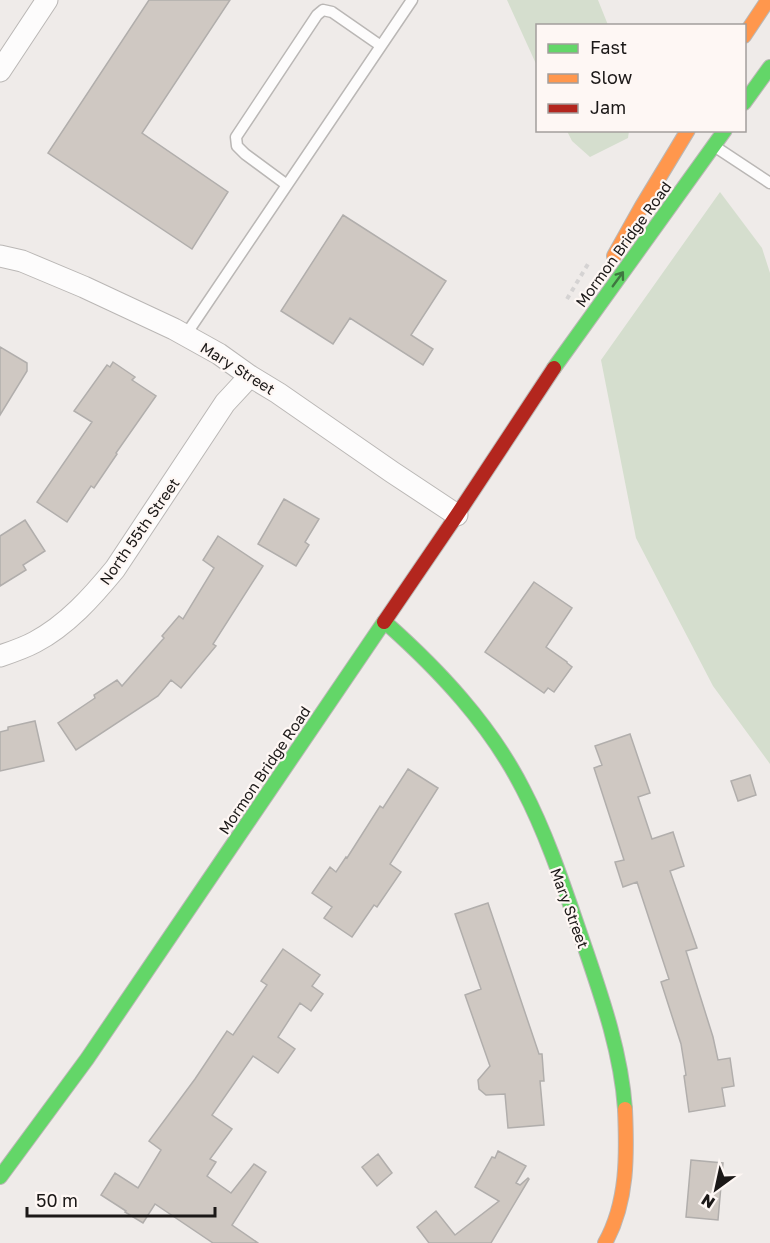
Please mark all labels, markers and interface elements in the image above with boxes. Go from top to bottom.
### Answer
legend [536,24,746,132]
text: Fast [590,36,627,58]
text: Slow [590,66,633,88]
text: Jam [590,96,626,118]
street label: Mormon Bridge Road [571,178,675,310]
one-way arrow [612,271,624,287]
street label: Mary Street [198,338,278,398]
street label: North 55th Street [95,474,183,588]
street label: Mormon Bridge Road [214,703,314,837]
street label: Mary Street [547,865,593,951]
north arrow [686,1159,746,1219]
scale bar [27,1180,214,1218]
text: 50 m [36,1189,78,1211]
text: N [697,1190,718,1213]

